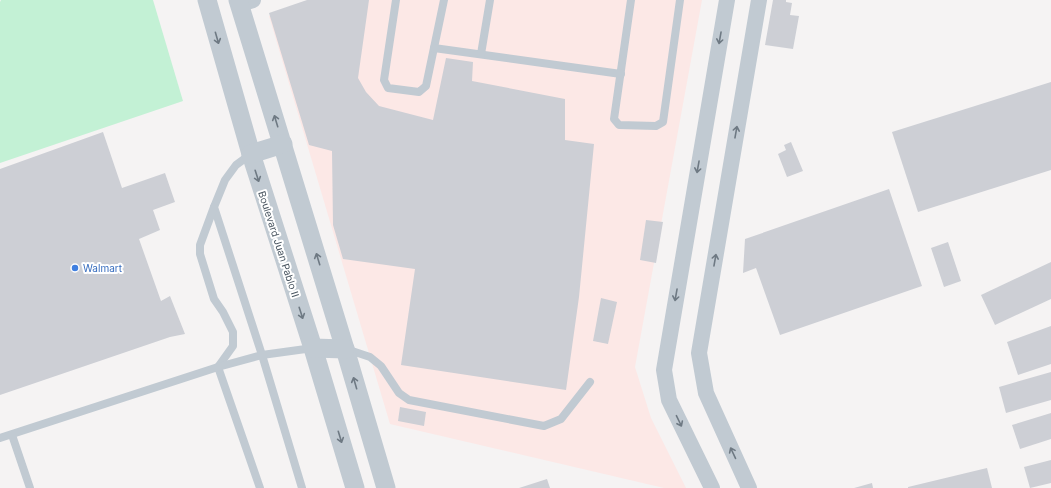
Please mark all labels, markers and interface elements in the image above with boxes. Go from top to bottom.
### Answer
one-way arrow [214,31,221,44]
one-way arrow [716,32,724,45]
one-way arrow [272,115,279,128]
one-way arrow [733,126,741,139]
one-way arrow [694,160,702,173]
one-way arrow [254,169,262,181]
street label: Boulevard Juan Pablo II [256,189,302,299]
one-way arrow [314,253,321,266]
one-way arrow [711,254,719,267]
place label: Walmart [83,262,123,274]
marker: Walmart [70,263,80,273]
one-way arrow [672,288,680,301]
one-way arrow [298,306,305,319]
one-way arrow [351,377,358,390]
one-way arrow [676,414,683,426]
one-way arrow [337,430,344,443]
one-way arrow [729,447,736,459]

